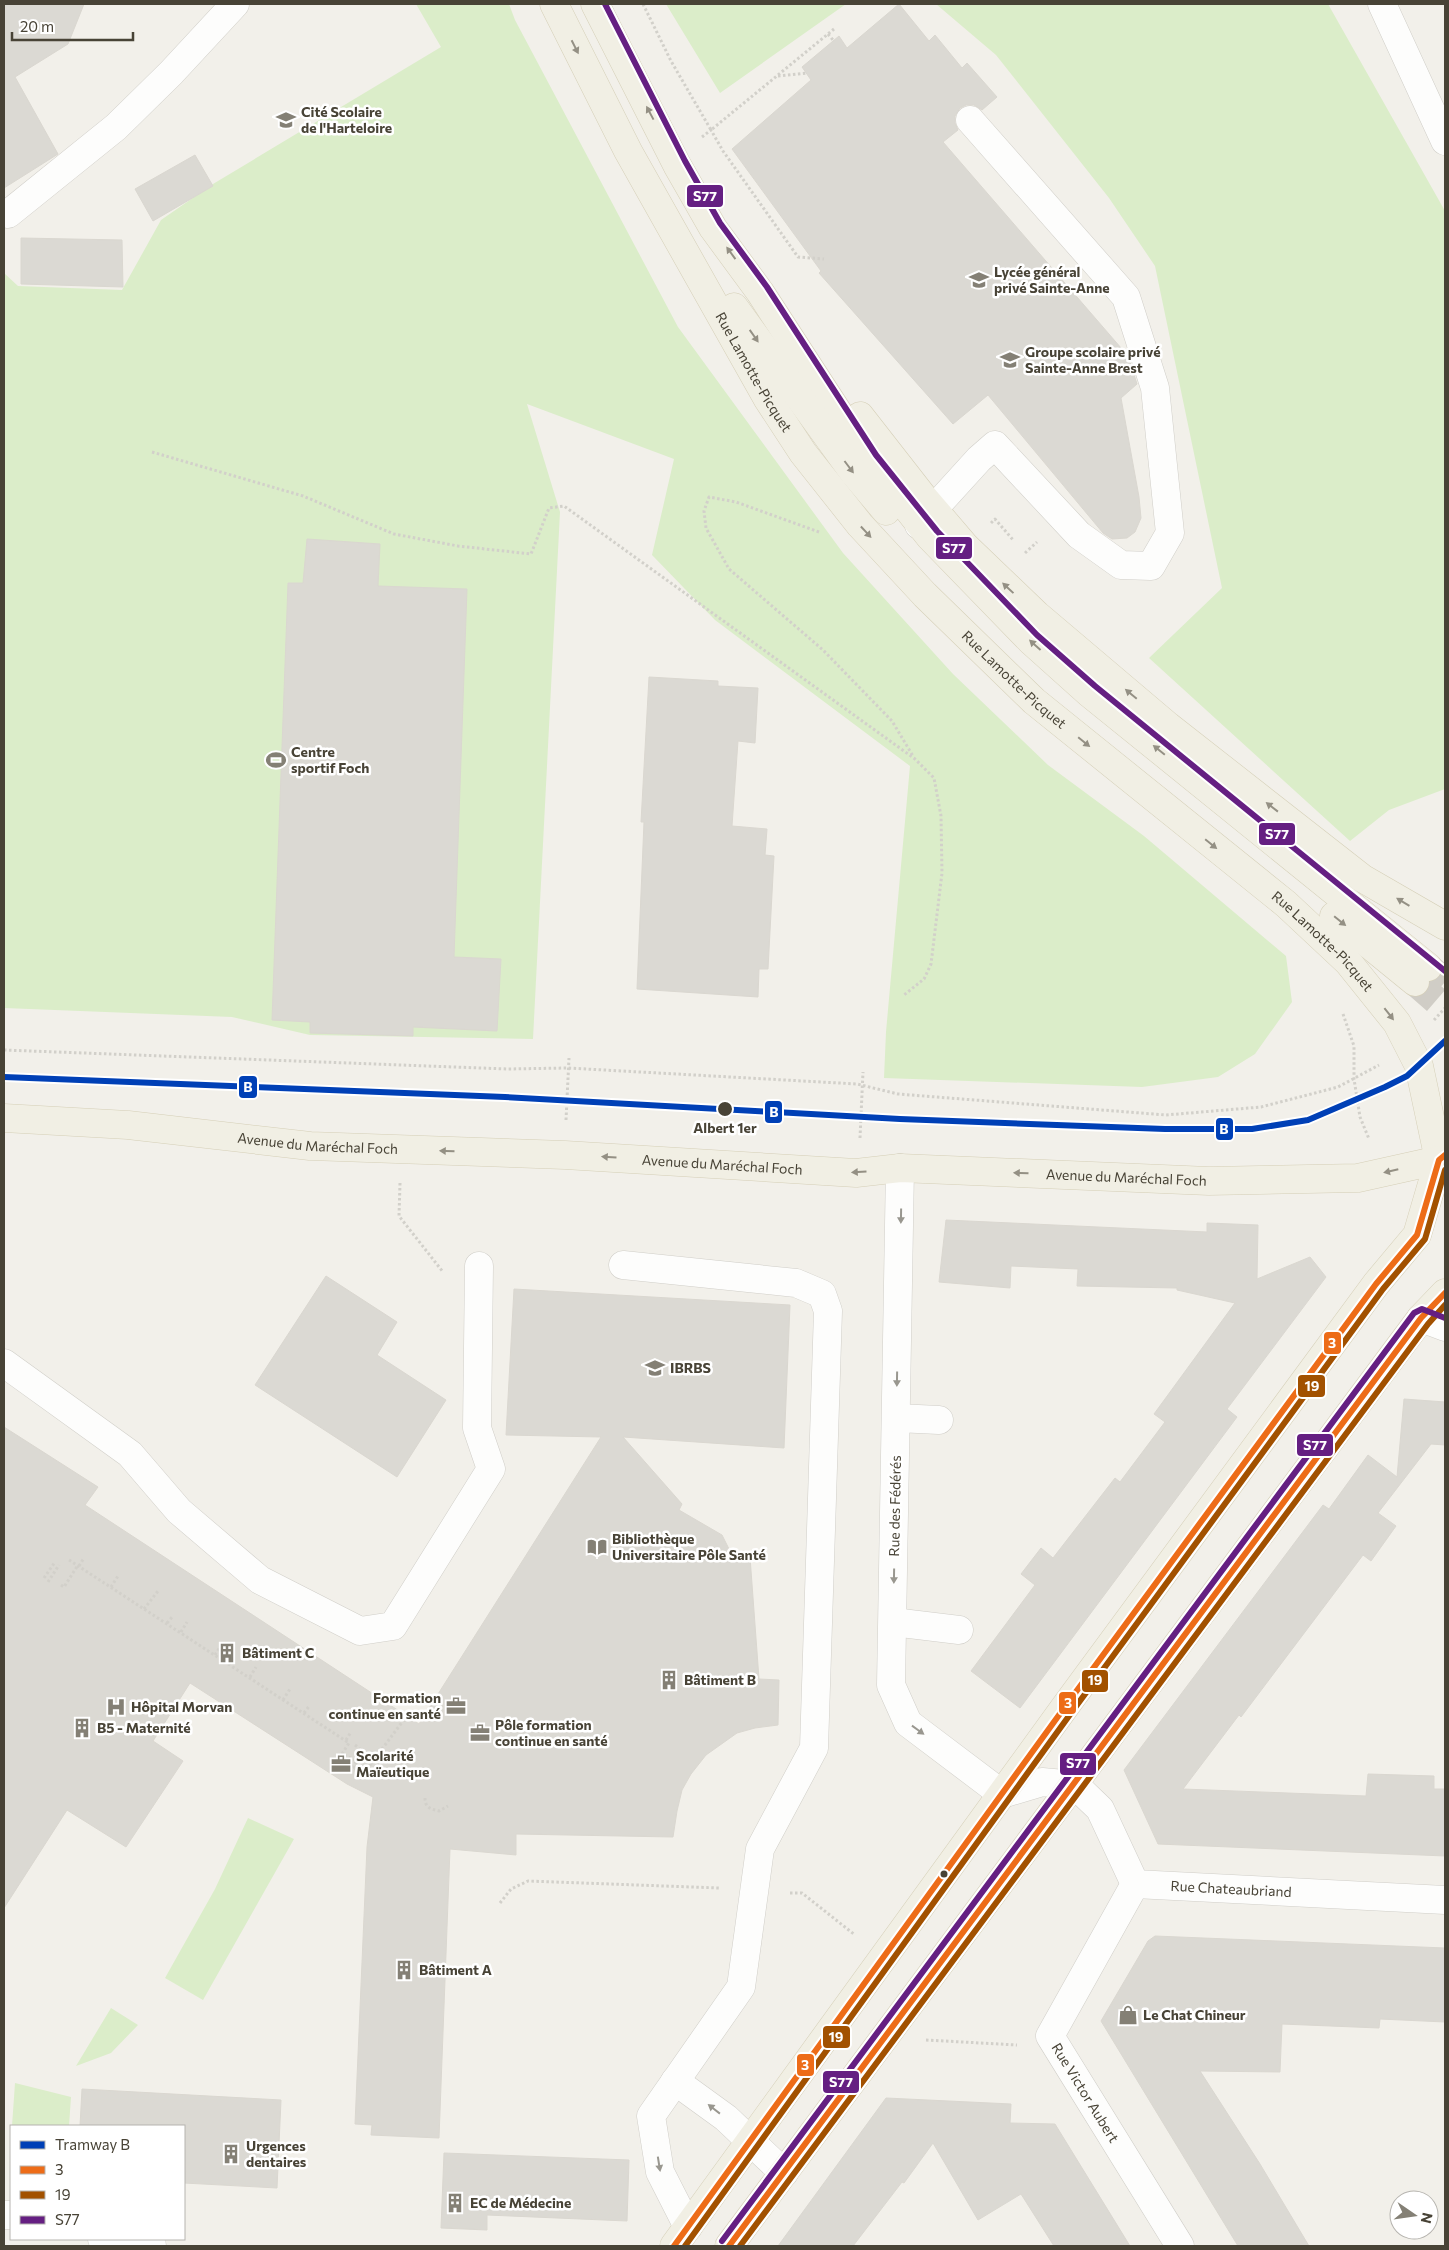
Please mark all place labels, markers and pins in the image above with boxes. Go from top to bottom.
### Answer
place label: Cité Scolaire de l'Harteloire [301,103,392,136]
school or university icon: Cité Scolaire de l'Harteloire [275,109,297,131]
place label: Lycée général privé Sainte-Anne [994,263,1110,296]
school or university icon: Lycée général privé Sainte-Anne [968,269,990,291]
place label: Groupe scolaire privé Sainte-Anne Brest [1025,343,1161,376]
school or university icon: Groupe scolaire privé Sainte-Anne Brest [999,349,1021,371]
place label: Centre sportif Foch [291,743,369,776]
sports icon: Centre sportif Foch [265,749,287,771]
marker: Albert 1er [716,1100,734,1118]
place label: Albert 1er [693,1119,757,1136]
school or university icon: IBRBS [644,1357,666,1379]
place label: IBRBS [670,1359,711,1376]
place label: Bibliothèque Universitaire Pôle Santé [612,1530,766,1563]
library icon: Bibliothèque Universitaire Pôle Santé [586,1536,608,1558]
building icon: Bâtiment C [216,1642,238,1664]
place label: Bâtiment C [242,1644,314,1661]
building icon: Bâtiment B [658,1669,680,1691]
place label: Bâtiment B [684,1671,756,1688]
place label: Formation continue en santé [328,1689,441,1722]
office icon: Formation continue en santé [445,1695,467,1717]
hospital icon: Hôpital Morvan [105,1696,127,1718]
place label: Hôpital Morvan [131,1698,232,1715]
place label: Pôle formation continue en santé [495,1716,608,1749]
building icon: B5 - Maternité [71,1717,93,1739]
place label: B5 - Maternité [97,1719,191,1736]
office icon: Pôle formation continue en santé [469,1722,491,1744]
place label: Scolarité Maïeutique [356,1747,429,1780]
office icon: Scolarité Maïeutique [330,1753,352,1775]
unlabelled marker [939,1869,949,1879]
building icon: Bâtiment A [393,1959,415,1981]
place label: Bâtiment A [419,1961,492,1978]
shop icon: Le Chat Chineur [1117,2004,1139,2026]
place label: Le Chat Chineur [1143,2006,1246,2023]
place label: Urgences dentaires [246,2137,307,2170]
building icon: Urgences dentaires [220,2143,242,2165]
building icon: EC de Médecine [444,2192,466,2214]
place label: EC de Médecine [470,2194,571,2211]

